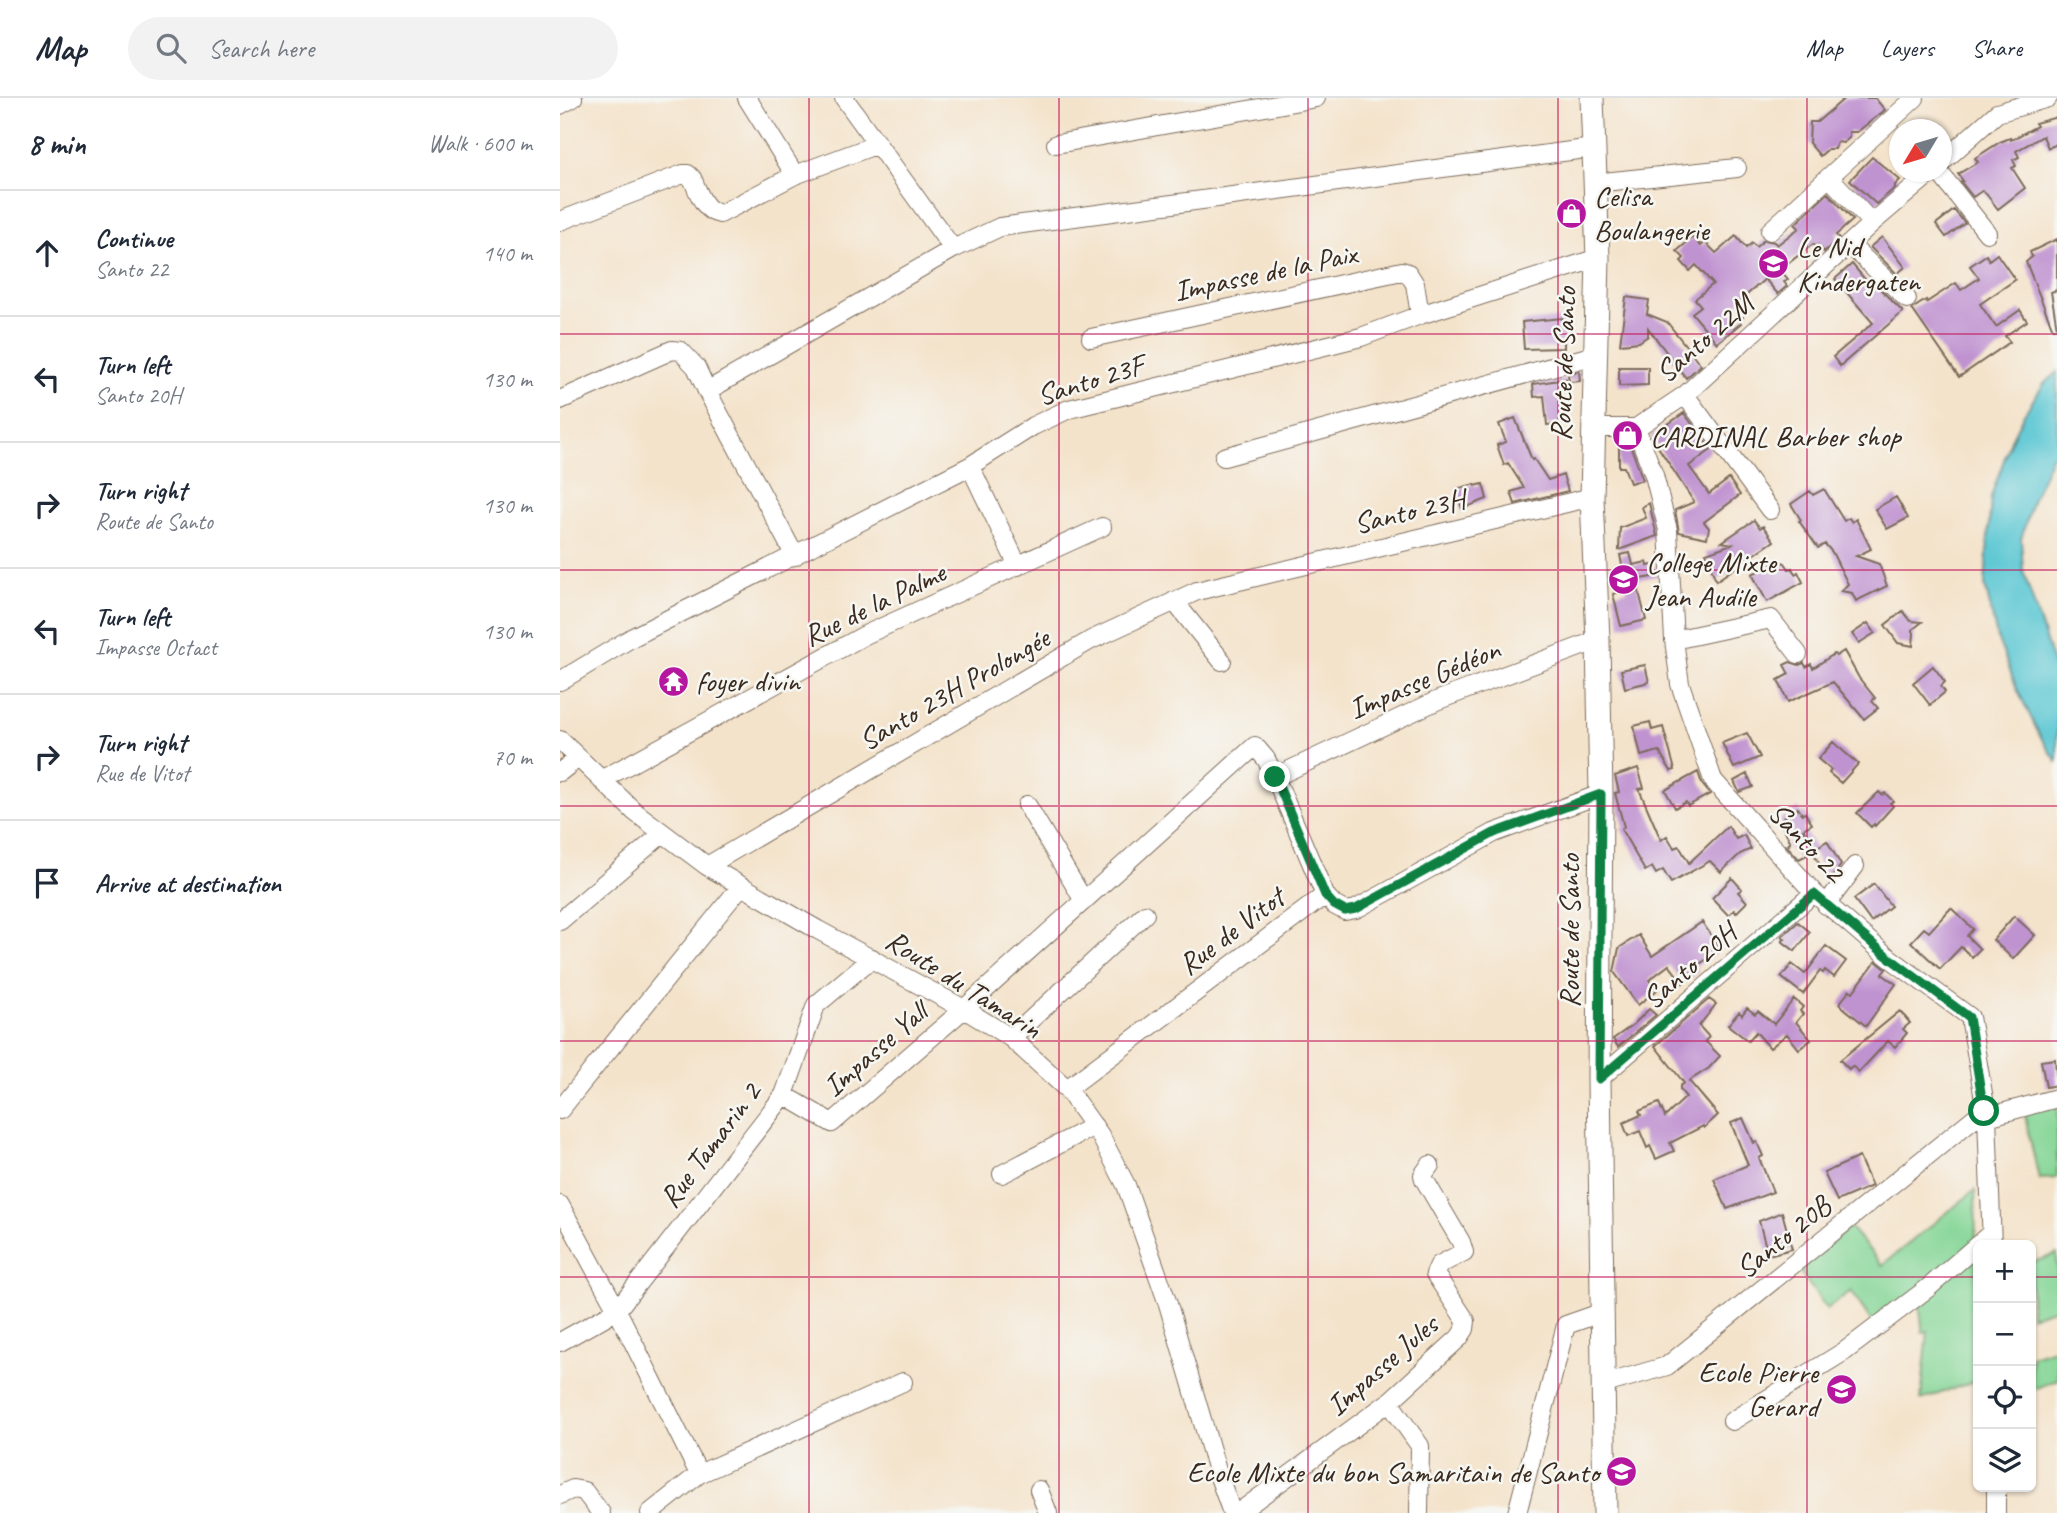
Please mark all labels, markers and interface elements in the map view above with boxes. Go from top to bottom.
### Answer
search box [128,17,618,80]
text: Map [35,27,86,69]
icon: search [152,29,190,67]
text: Search here [208,32,314,65]
text: Map [1806,33,1843,63]
text: Layers [1881,33,1934,63]
text: Share [1972,33,2022,63]
north arrow [1889,119,1952,182]
text: 8 min [28,125,85,163]
text: Walk · 600 m [428,129,532,158]
place label: Celisa Boulangerie [1594,177,1711,249]
shop icon: Celisa Boulangerie [1554,196,1588,230]
text: Continue [95,222,173,255]
place label: Le Nid Kindergaten [1797,228,1921,300]
icon: ahead [28,234,66,272]
street label: Impasse de la Paix [1170,234,1362,310]
text: 140 m [483,239,532,268]
school or university icon: Le Nid Kindergaten [1757,247,1791,281]
text: Santo 22 [95,255,168,284]
street label: Santo 22M [1647,284,1763,391]
street label: Route de Santo [1541,285,1585,442]
street label: Santo 23F [1032,344,1154,414]
text: Turn left [95,348,170,381]
icon: left [28,360,66,398]
text: 130 m [483,365,532,394]
text: Santo 20H [95,381,181,410]
place label: CARDINAL Barber shop [1650,417,1902,455]
shop icon: CARDINAL Barber shop [1610,419,1644,453]
text: Turn right [95,474,186,507]
street label: Santo 23H [1350,479,1473,542]
icon: right [28,486,66,524]
text: 130 m [483,491,532,520]
text: Route de Santo [95,507,213,536]
place label: College Mixte Jean Audile [1644,543,1778,615]
street label: Rue de la Palme [797,552,953,655]
school or university icon: College Mixte Jean Audile [1606,562,1640,596]
text: Turn left [95,600,170,633]
icon: left [28,612,66,650]
text: 130 m [483,617,532,646]
street label: Santo 23H Prolongée [852,618,1058,759]
street label: Impasse Gédéon [1343,630,1507,728]
text: Impasse Octact [95,633,217,662]
place label: foyer divin [696,662,801,700]
temple icon: foyer divin [656,664,690,698]
text: Turn right [95,726,186,759]
icon: right [28,738,66,776]
text: 70 m [493,743,532,772]
text: Rue de Vitot [95,759,189,788]
route end [1259,761,1290,792]
street label: Santo 22 [1760,794,1855,892]
street label: Route de Santo [1550,853,1588,1008]
icon: arrive [28,864,66,902]
text: Arrive at destination [95,867,281,900]
street label: Rue de Vitot [1170,876,1295,983]
street label: Santo 20H [1634,911,1748,1017]
street label: Route du Tamarin [879,921,1050,1047]
street label: Impasse Yall [815,990,939,1105]
street label: Rue Tamarin 2 [651,1073,771,1215]
route start [1968,1095,1999,1126]
street label: Santo 20B [1728,1186,1840,1287]
map controls [1973,1240,2036,1492]
button: + [1973,1240,2036,1303]
button: − [1973,1303,2036,1366]
street label: Impasse Jules [1318,1304,1448,1424]
place label: Ecole Pierre Gerard [1698,1353,1822,1425]
button: locate [1973,1366,2036,1429]
school or university icon: Ecole Pierre Gerard [1824,1372,1858,1406]
button: layers [1973,1429,2036,1492]
place label: Ecole Mixte du bon Samaritain de Santo [1187,1453,1602,1491]
school or university icon: Ecole Mixte du bon Samaritain de Santo [1605,1455,1639,1489]

